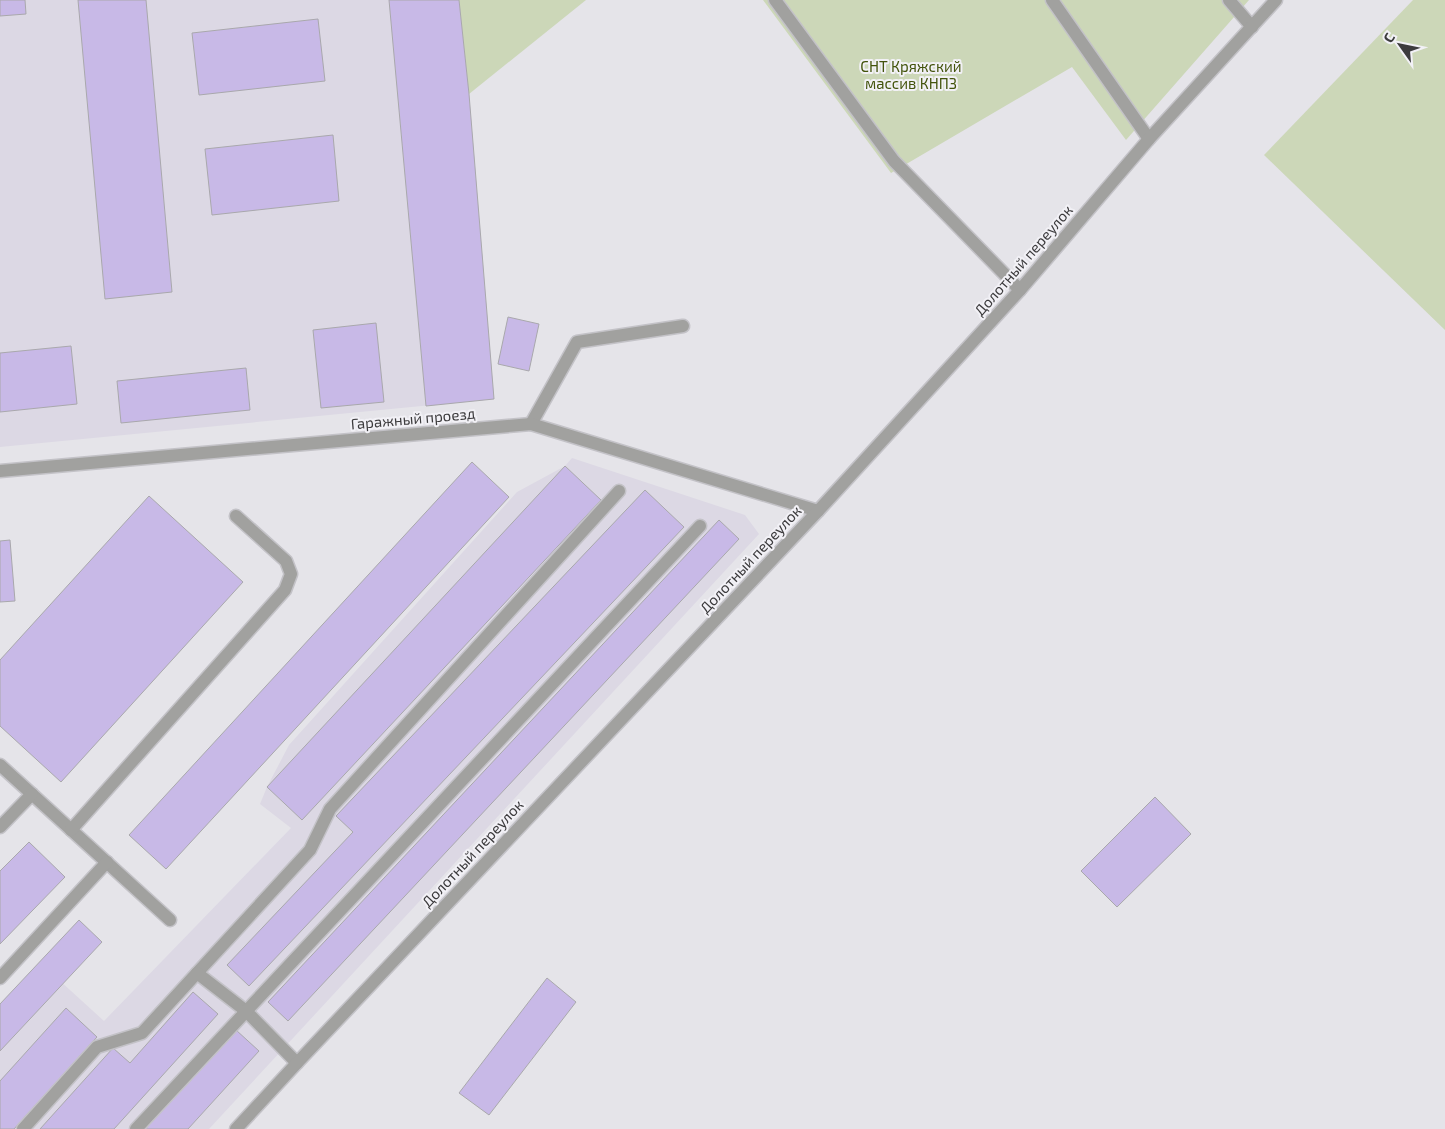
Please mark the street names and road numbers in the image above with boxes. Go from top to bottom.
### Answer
street label: Долотный переулок [970,201,1077,320]
street label: Гаражный проезд [350,404,476,432]
street label: Долотный переулок [695,501,805,617]
street label: Долотный переулок [417,795,527,911]

